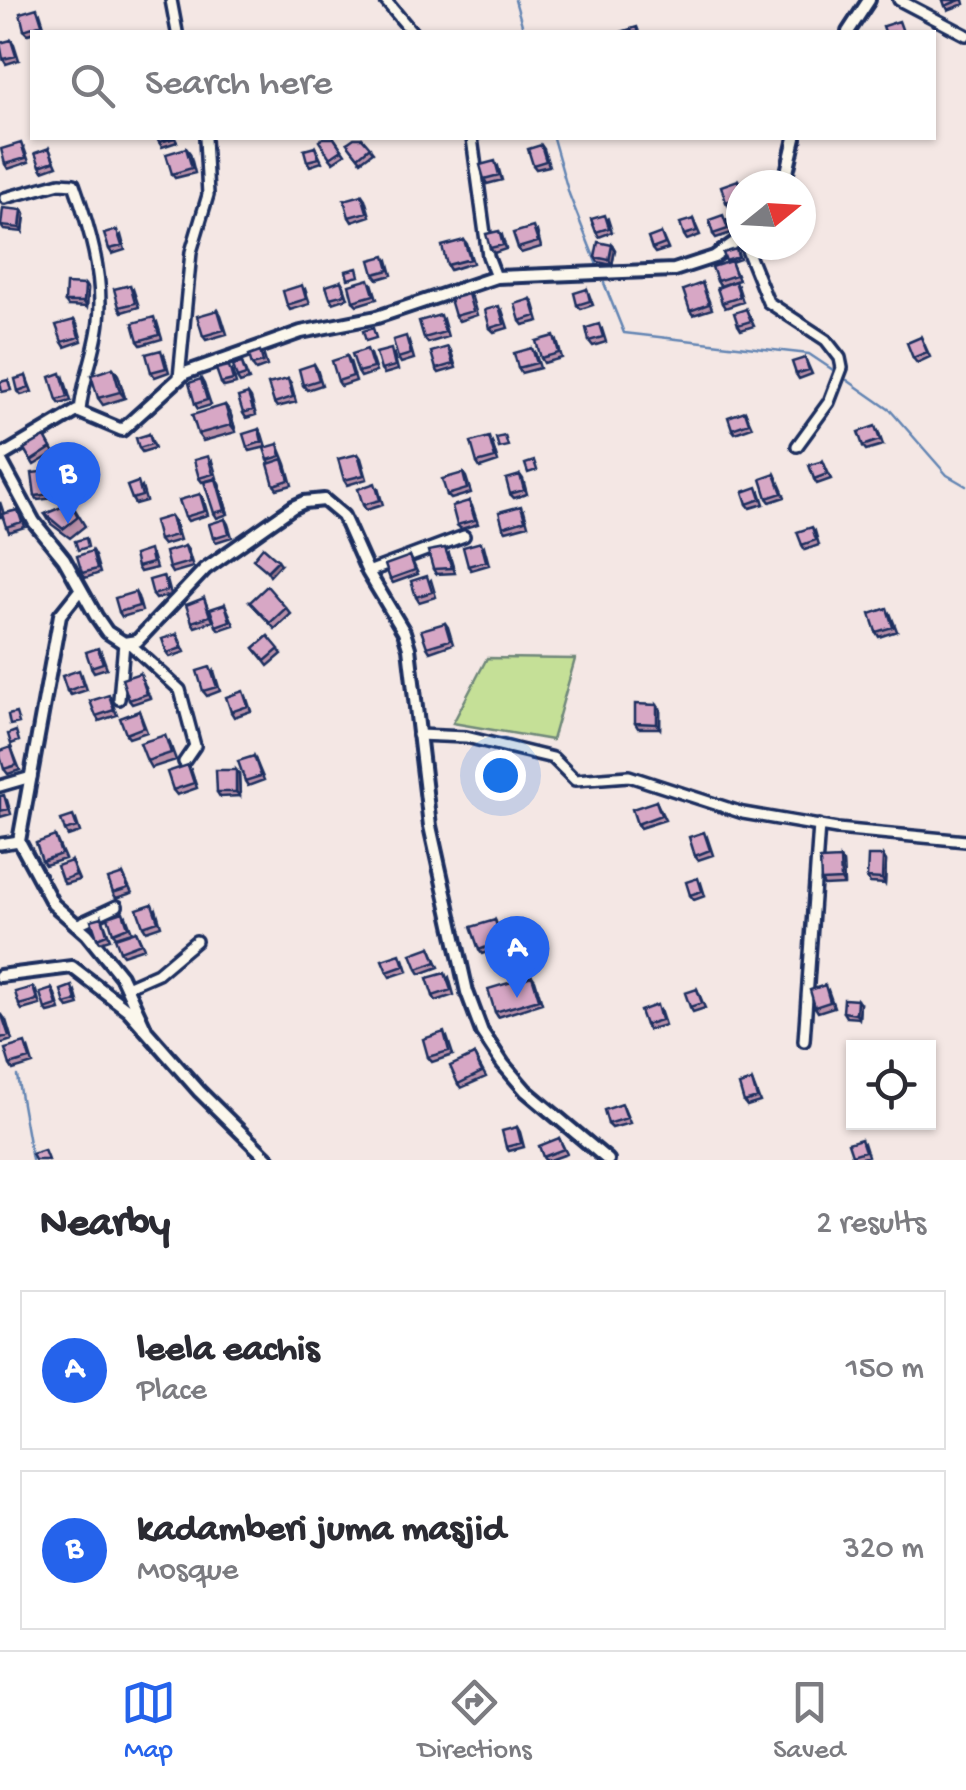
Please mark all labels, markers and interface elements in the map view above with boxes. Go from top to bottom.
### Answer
search box [30,30,936,140]
icon: search [65,58,120,113]
text: Search here [145,63,332,107]
north arrow [726,170,816,260]
pin: B [36,442,100,524]
your location [475,750,526,801]
pin: A [484,916,550,998]
map controls [846,1040,936,1130]
button: locate [846,1040,936,1130]
text: Nearby [40,1201,170,1250]
text: 2 results [816,1206,926,1244]
text: leela eachis [137,1329,319,1373]
text: A [65,1351,84,1389]
text: 150 m [846,1351,924,1389]
text: Place [137,1373,207,1411]
text: kadamberi juma masjid [137,1509,505,1553]
text: B [66,1531,83,1569]
text: 320 m [843,1531,924,1569]
text: Mosque [137,1553,238,1591]
tab: Map [121,1675,176,1768]
tab: Directions [418,1675,532,1768]
tab: Saved [773,1675,845,1768]

